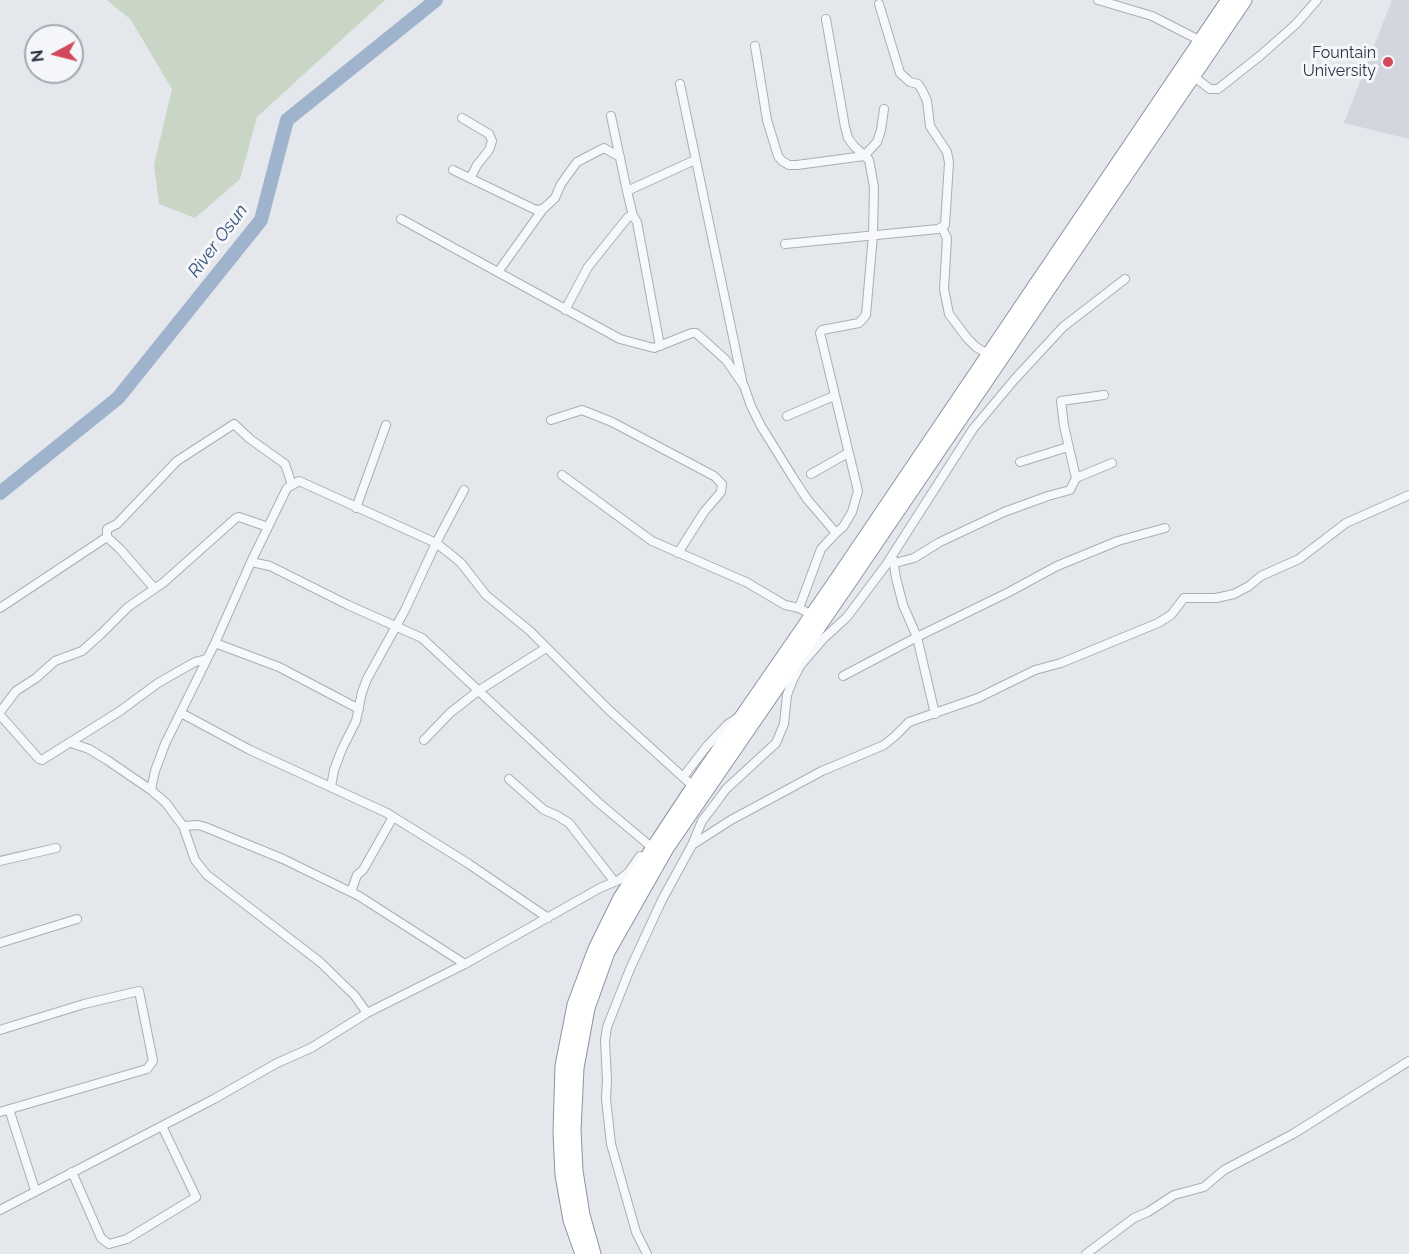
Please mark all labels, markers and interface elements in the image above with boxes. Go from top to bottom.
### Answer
north arrow [24,24,84,84]
place label: Fountain University [1303,43,1376,81]
text: N [27,49,48,63]
marker: Fountain University [1381,55,1395,69]
water label: River Osun [184,200,252,282]

